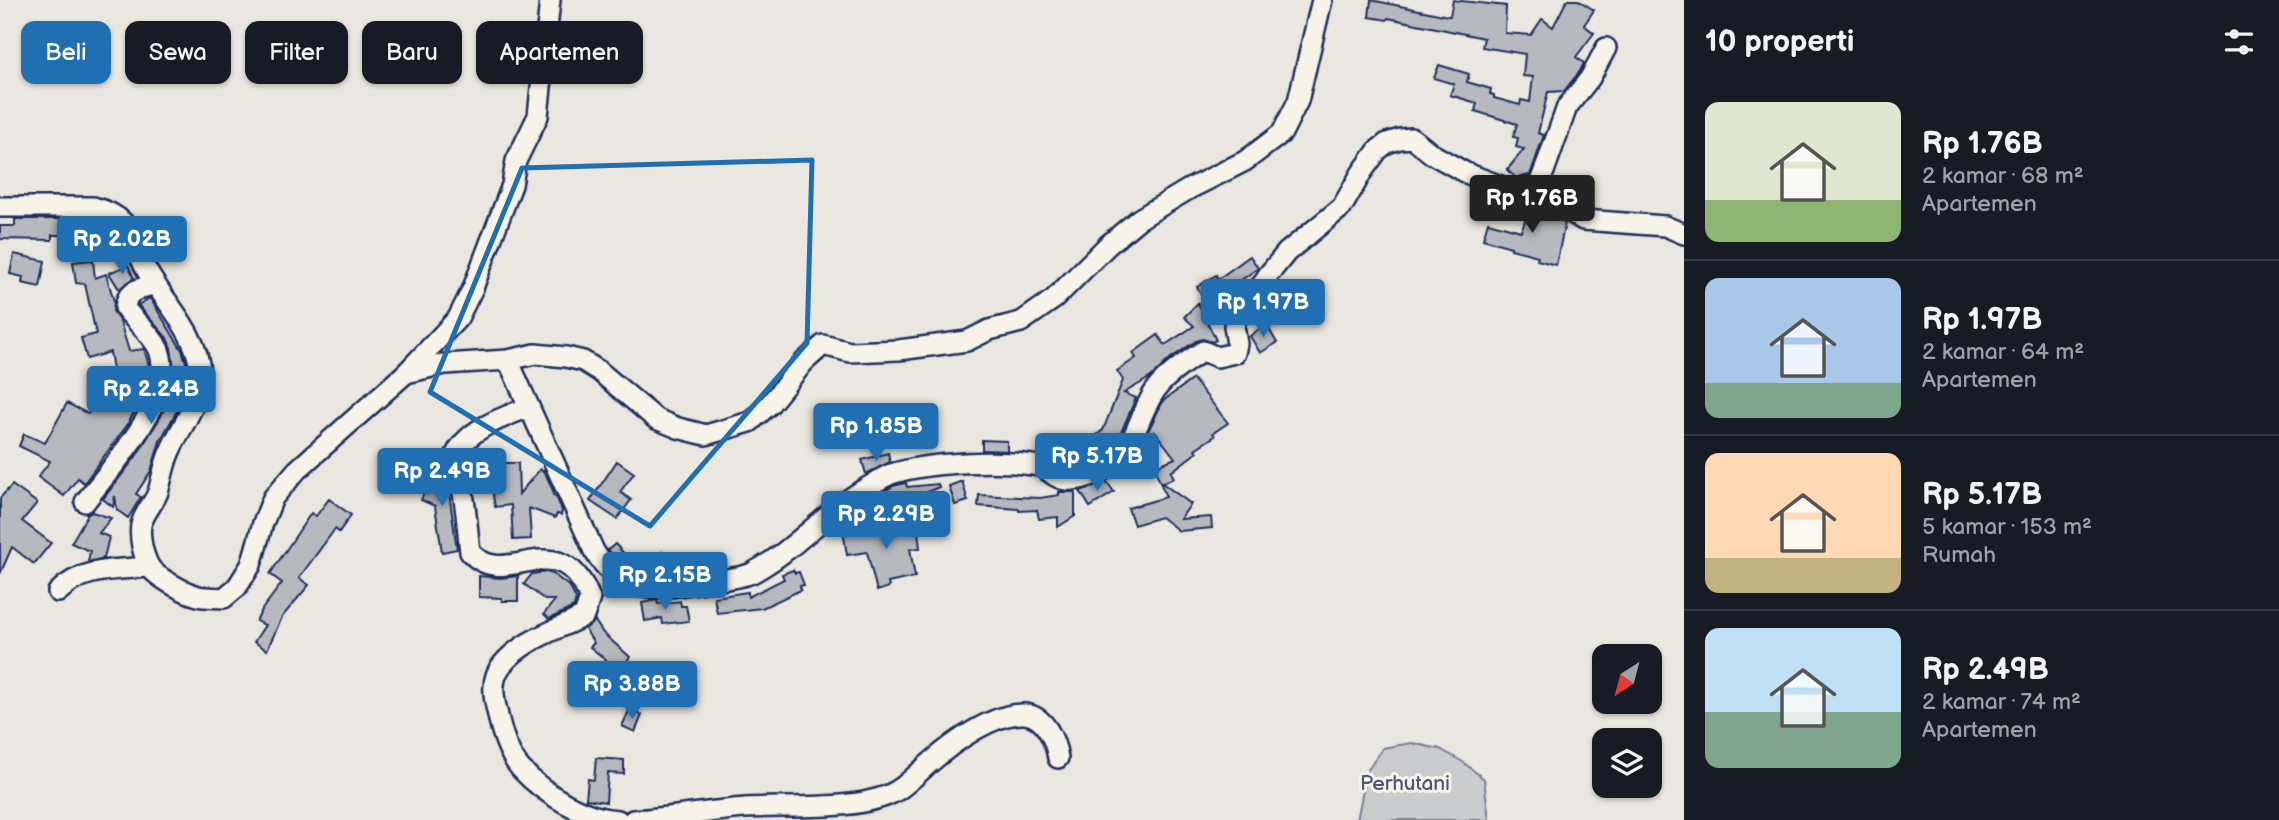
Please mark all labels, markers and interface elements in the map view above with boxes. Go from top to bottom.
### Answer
chip: Beli [21,21,111,84]
chip: Sewa [125,21,231,84]
chip: Filter [245,21,348,84]
chip: Baru [362,21,462,84]
chip: Apartemen [476,21,643,84]
icon: filters [2220,23,2258,61]
text: 10 properti [1705,24,1854,60]
text: Rp 1.76B [1922,126,2043,162]
icon: home [1761,130,1845,214]
text: 2 kamar · 68 m² [1922,162,2084,190]
pin: Rp 1.76B [1460,176,1604,235]
text: Rp 1.76B [1486,184,1578,212]
text: Apartemen [1922,190,2037,218]
pin: Rp 2.02B [50,216,194,276]
text: Rp 2.02B [73,225,171,253]
pin: Rp 1.97B [1191,280,1335,339]
text: Rp 1.97B [1217,288,1309,316]
text: Rp 1.97B [1922,302,2042,338]
icon: home [1761,306,1845,390]
text: 2 kamar · 64 m² [1922,338,2084,366]
pin: Rp 2.24B [79,366,223,426]
text: Apartemen [1922,366,2037,394]
text: Rp 2.24B [103,375,199,403]
pin: Rp 1.85B [804,404,948,463]
text: Rp 1.85B [829,412,923,440]
pin: Rp 5.17B [1025,434,1169,493]
text: Rp 5.17B [1051,442,1143,470]
pin: Rp 2.49B [370,448,514,508]
text: Rp 2.49B [393,457,491,485]
text: Rp 5.17B [1922,477,2042,513]
icon: home [1761,481,1845,565]
pin: Rp 2.29B [814,491,958,551]
text: Rp 2.29B [837,500,935,528]
text: 5 kamar · 153 m² [1922,513,2092,541]
text: Rumah [1922,541,1996,569]
pin: Rp 2.15B [593,552,737,612]
text: Rp 2.15B [618,561,712,589]
north arrow [1592,644,1662,714]
map controls [1592,644,1662,798]
text: Rp 2.49B [1922,652,2049,688]
icon: home [1761,656,1845,740]
pin: Rp 3.88B [560,662,704,721]
text: Rp 3.88B [583,670,681,698]
text: 2 kamar · 74 m² [1922,688,2081,716]
text: Apartemen [1922,716,2037,744]
button: layers [1592,728,1662,798]
park label: Perhutani [1360,771,1450,796]

